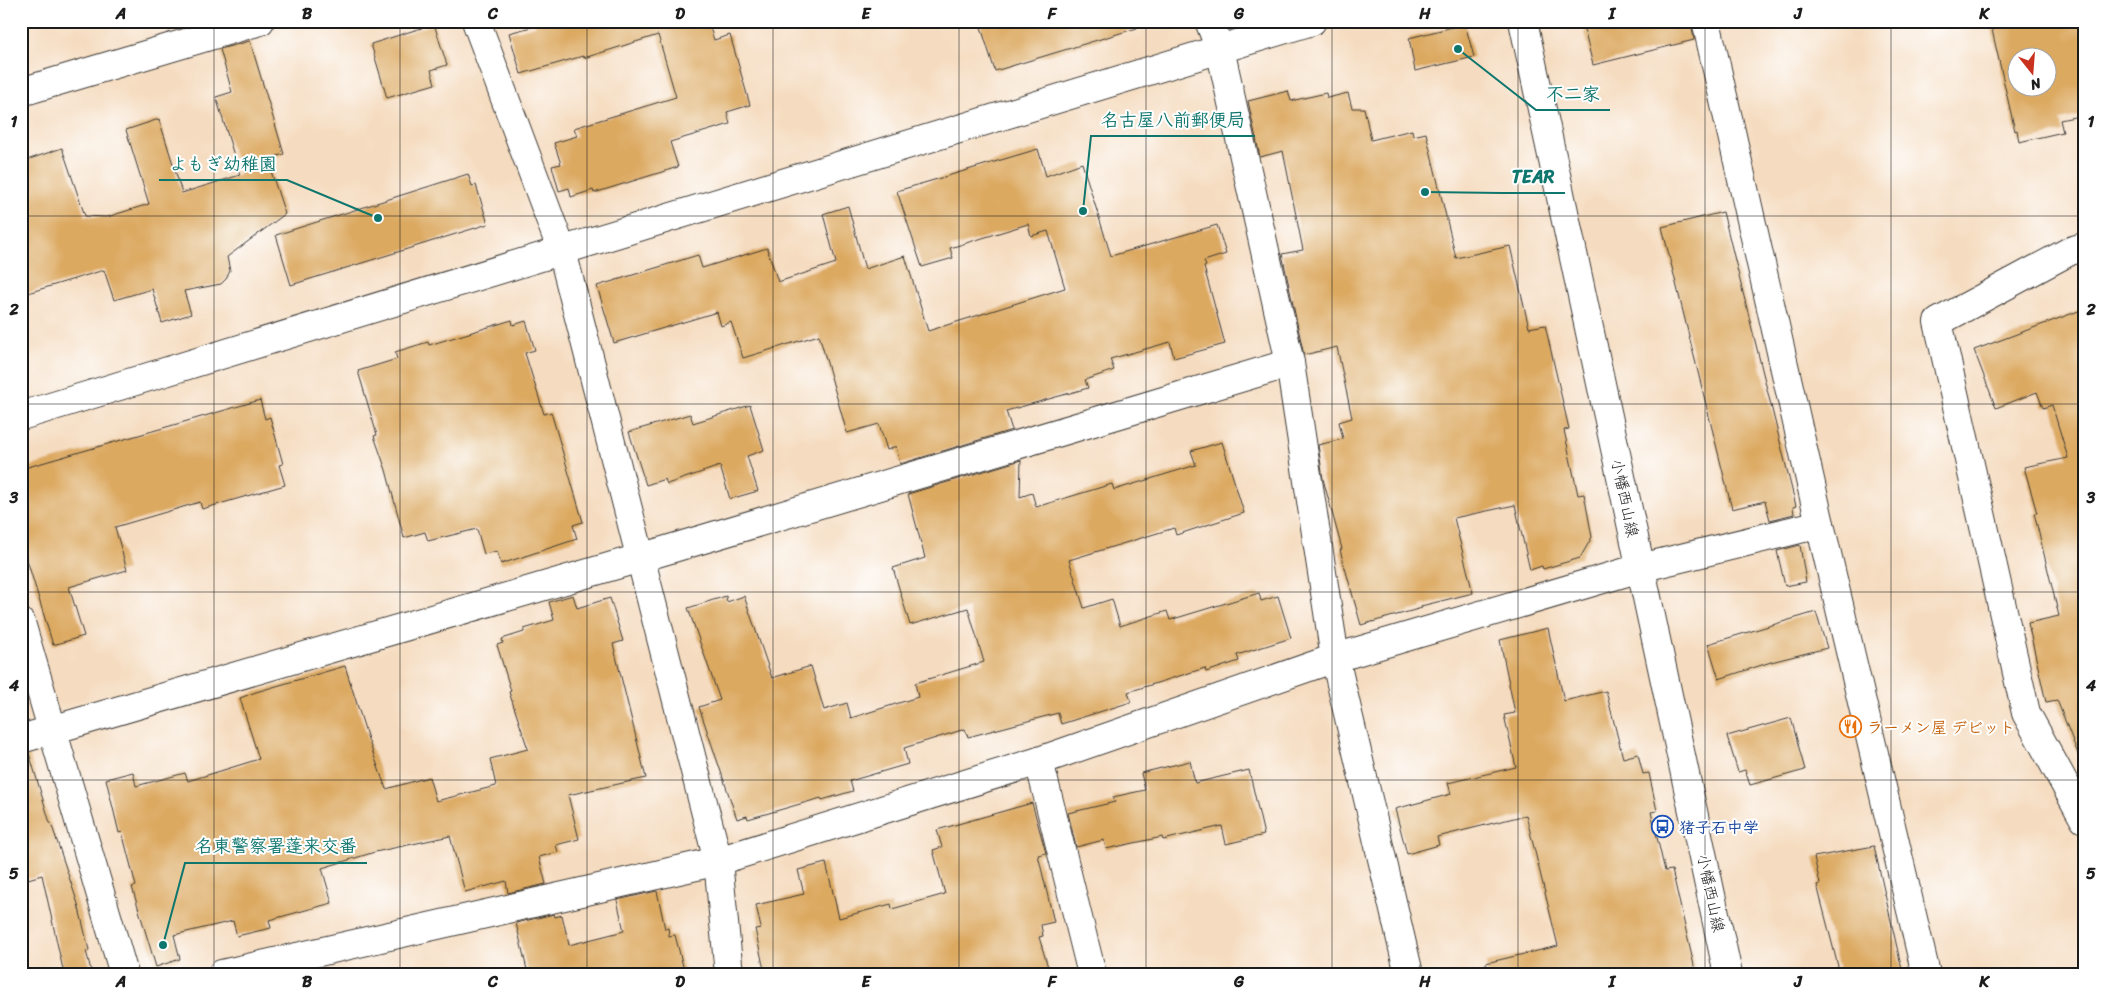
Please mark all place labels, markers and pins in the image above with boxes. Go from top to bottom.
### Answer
callout: 不二家 [1536,77,1610,110]
callout: 名古屋八前郵便局 [1091,103,1255,136]
callout: よもぎ幼稚園 [159,147,287,180]
callout: TEAR [1502,160,1565,193]
place label: ラーメン屋 デビット [1867,713,2015,742]
restaurant icon: ラーメン屋 デビット [1839,715,1863,739]
place label: 猪子石中学 [1679,813,1759,842]
bus stop icon: 猪子石中学 [1651,815,1675,839]
callout: 名東警察署蓬来交番 [185,830,367,863]

